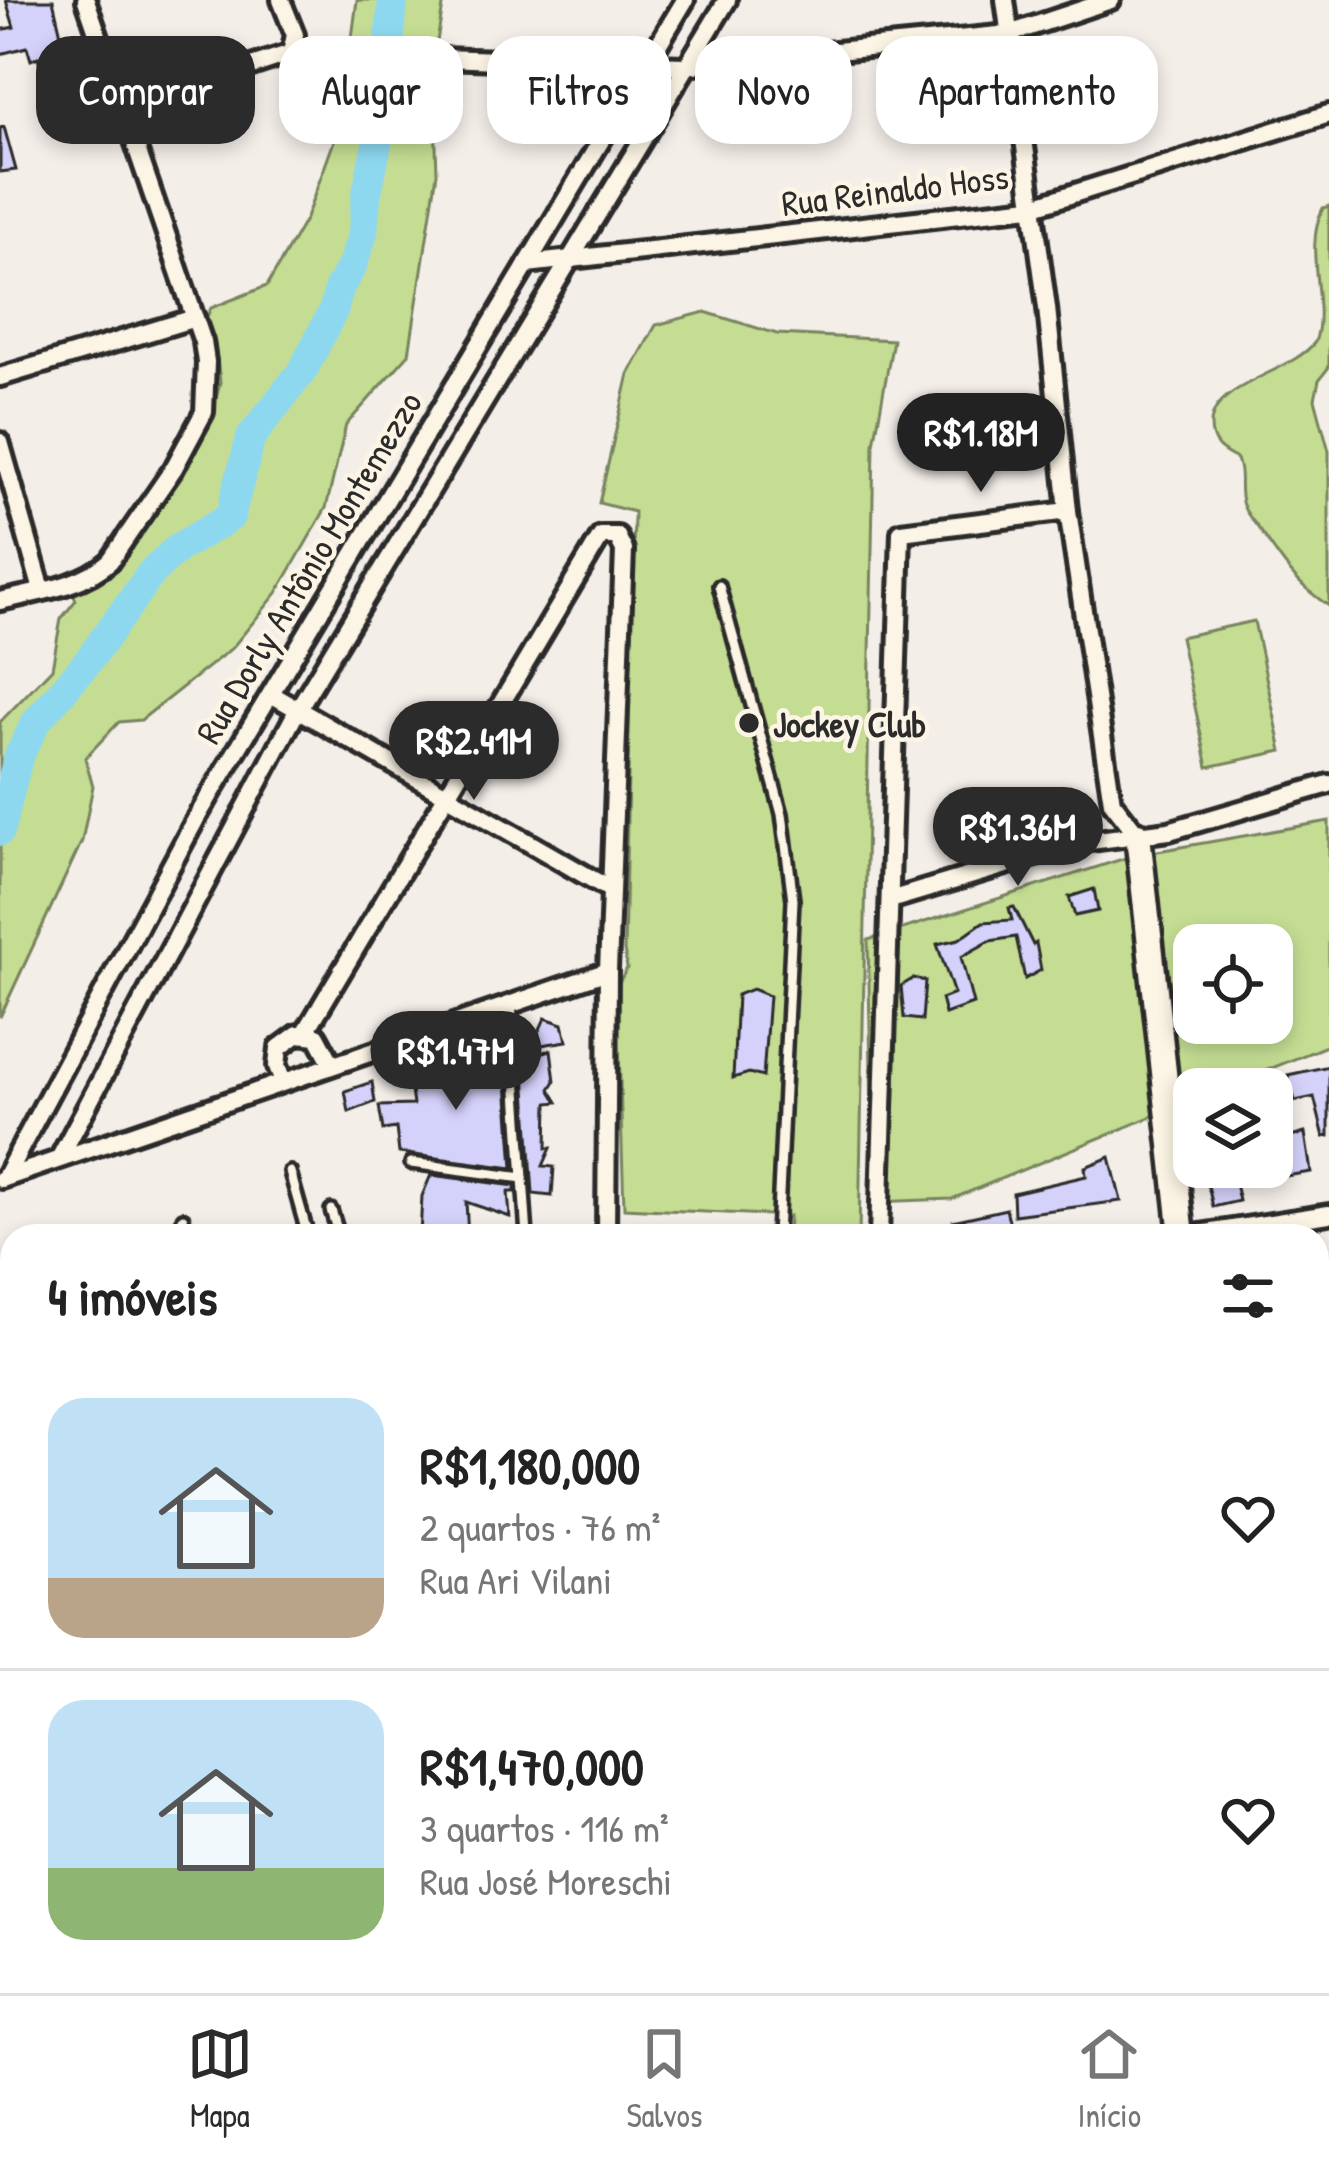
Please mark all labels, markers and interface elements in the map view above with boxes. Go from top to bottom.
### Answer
chip: Comprar [36,36,255,144]
chip: Alugar [279,36,463,144]
chip: Filtros [487,36,671,144]
chip: Novo [695,36,852,144]
chip: Apartamento [876,36,1158,144]
street label: Rua Reinaldo Hoss [779,151,1011,227]
street label: Rua Dorly Antônio Montemezzo [183,382,433,752]
pin: R$1.18M [870,393,1092,495]
text: R$1.18M [924,405,1038,458]
place label: Jockey Club [773,699,926,749]
pin: R$2.41M [363,701,585,803]
marker: Jockey Club [736,710,762,736]
text: R$2.41M [416,713,532,766]
pin: R$1.36M [907,787,1129,889]
text: R$1.36M [960,799,1076,852]
map controls [1173,924,1293,1188]
button: locate [1173,924,1293,1044]
pin: R$1.47M [345,1011,567,1113]
text: R$1.47M [397,1023,515,1076]
button: layers [1173,1068,1293,1188]
text: 4 imóveis [48,1262,217,1331]
icon: filters [1215,1263,1281,1329]
text: R$1,180,000 [420,1431,640,1500]
icon: home [144,1446,288,1590]
icon: heart [1215,1485,1281,1551]
text: 2 quartos · 76 m² [420,1500,660,1553]
text: Rua Ari Vilani [420,1553,612,1606]
text: R$1,470,000 [420,1732,644,1801]
icon: home [144,1748,288,1892]
icon: heart [1215,1787,1281,1853]
text: 3 quartos · 116 m² [420,1801,669,1854]
text: Rua José Moreschi [420,1854,672,1907]
tab: Mapa [187,2021,253,2137]
tab: Salvos [626,2021,703,2137]
tab: Início [1076,2021,1142,2137]

